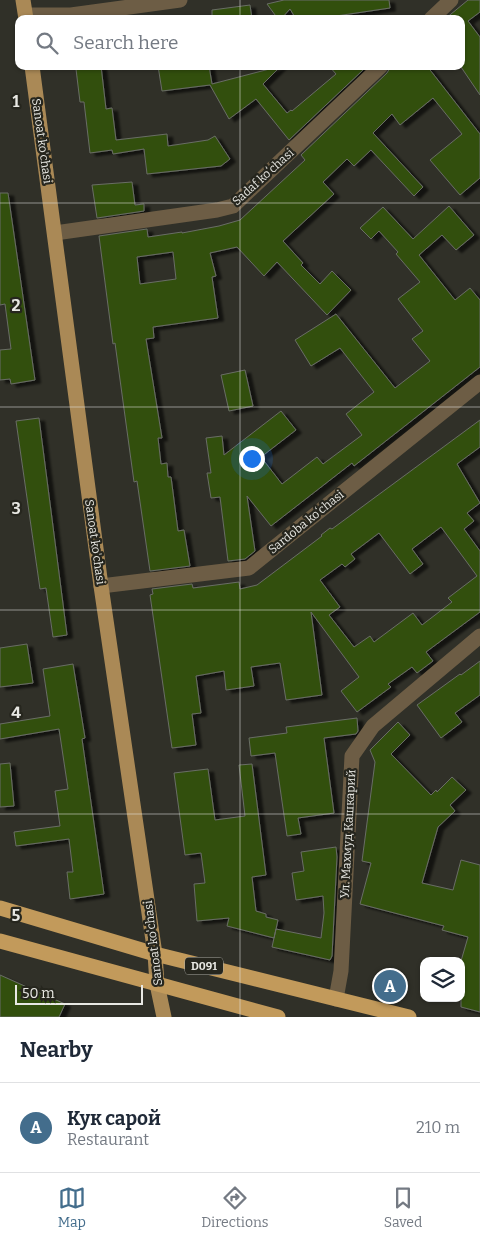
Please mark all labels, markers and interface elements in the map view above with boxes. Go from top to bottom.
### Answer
search box [15,15,465,70]
icon: search [33,29,61,57]
text: Search here [73,31,178,54]
text: 1 [13,92,20,111]
street label: Sanoat ko'chasi [29,98,55,185]
street label: Sadaf koʻchasi [229,145,297,208]
text: 2 [11,296,21,315]
your location [239,446,265,472]
street label: Sardoba koʻchasi [265,486,347,557]
text: 3 [11,499,21,518]
street label: Sanoat ko'chasi [82,499,108,586]
text: 4 [11,703,21,722]
street label: Ул. Махмуд Кашкарий [338,769,358,899]
street label: Sanoat ko'chasi [141,899,165,986]
text: 5 [12,906,21,925]
map controls [420,957,465,1002]
button: layers [420,957,465,1002]
road number: D091 [185,958,223,974]
pin: A [374,967,406,1005]
scale bar [15,982,142,1005]
text: 50 m [22,985,55,1002]
text: Nearby [20,1037,93,1063]
text: Кук сарой [67,1107,161,1130]
text: A [30,1118,42,1137]
text: 210 m [416,1118,460,1137]
text: Restaurant [67,1130,149,1149]
tab: Map [58,1184,86,1231]
tab: Directions [201,1184,269,1231]
tab: Saved [384,1184,422,1231]

